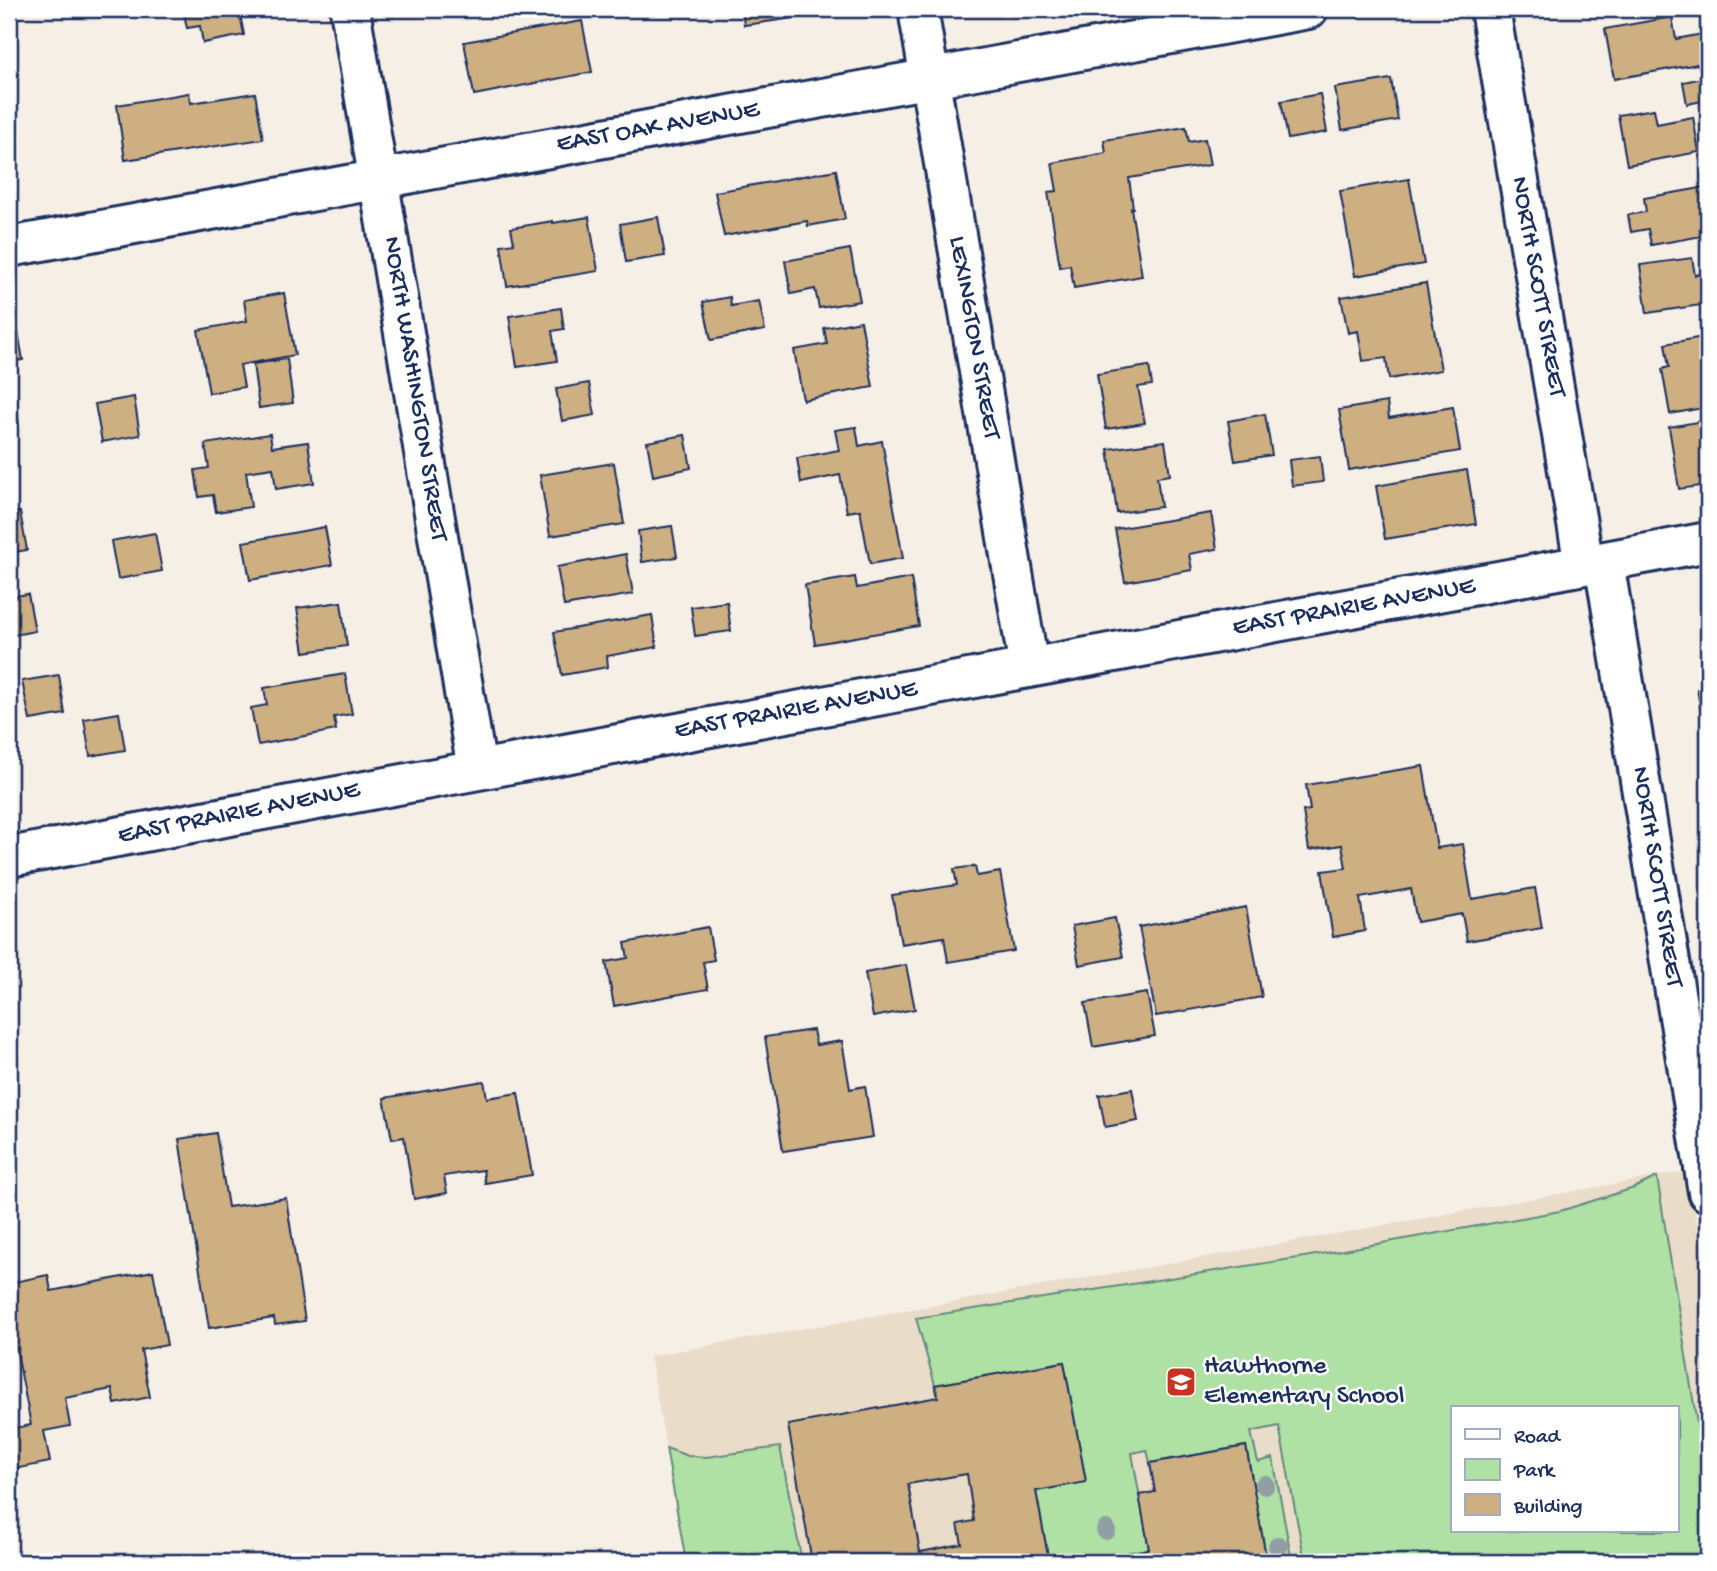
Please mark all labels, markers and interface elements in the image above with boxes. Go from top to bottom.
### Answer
street label: EAST OAK AVENUE [554,95,763,161]
street label: NORTH SCOTT STREET [1502,174,1572,401]
street label: NORTH WASHINGTON STREET [375,234,454,545]
street label: LEXINGTON STREET [940,234,1006,443]
street label: EAST PRAIRIE AVENUE [1230,571,1478,645]
street label: EAST PRAIRIE AVENUE [672,674,920,748]
street label: NORTH SCOTT STREET [1623,764,1689,991]
street label: EAST PRAIRIE AVENUE [115,775,363,853]
place label: Hawthorne Elementary School [1204,1352,1404,1413]
school or university icon: Hawthorne Elementary School [1164,1365,1198,1399]
legend [1451,1406,1678,1532]
text: Road [1514,1426,1562,1451]
text: Park [1513,1460,1557,1485]
text: Building [1513,1496,1583,1521]

